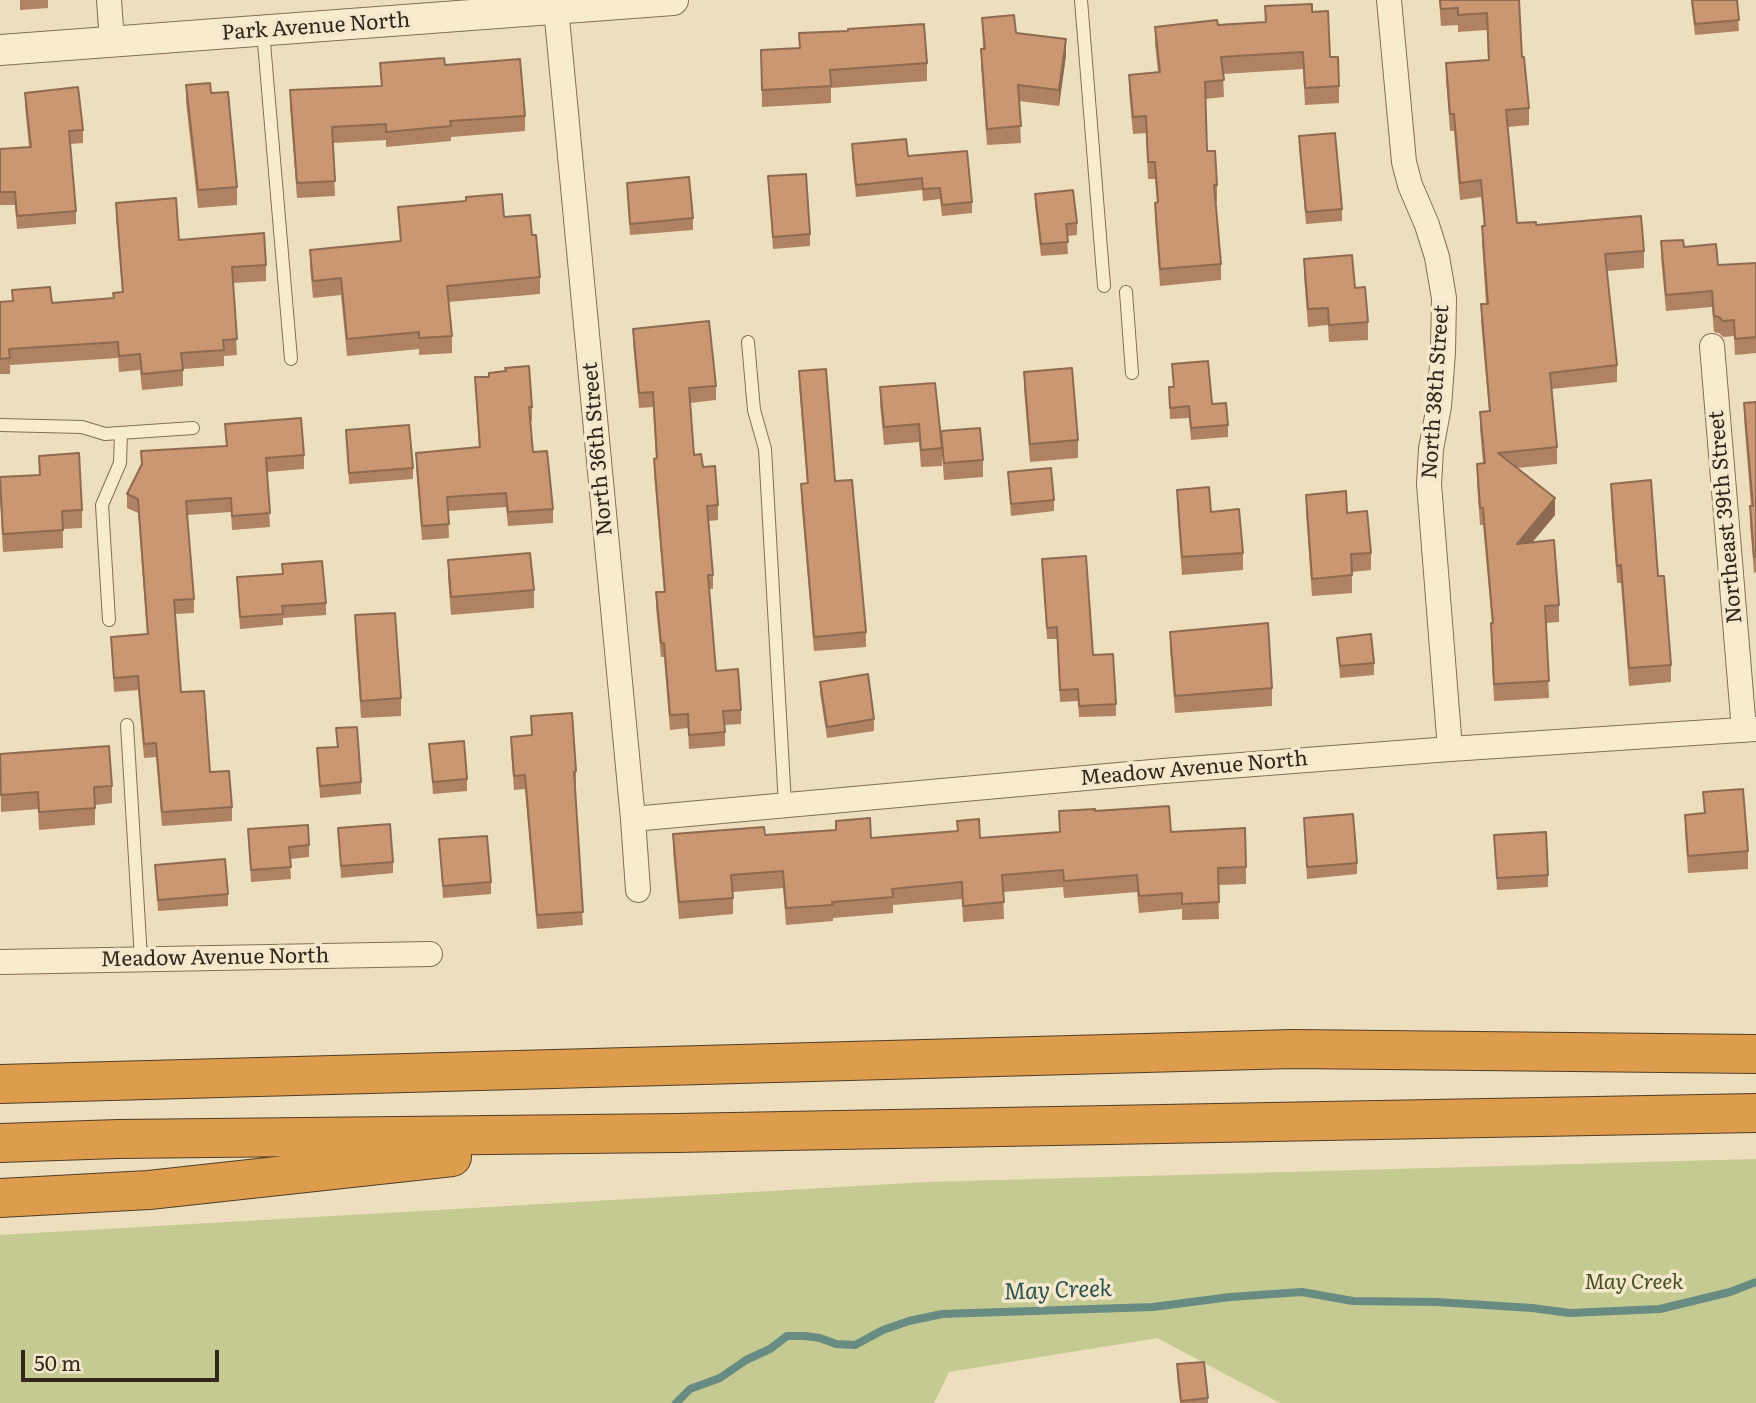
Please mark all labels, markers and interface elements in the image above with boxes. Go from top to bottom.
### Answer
street label: Park Avenue North [221,8,411,46]
street label: North 38th Street [1417,304,1455,480]
street label: North 36th Street [578,361,618,537]
street label: Northeast 39th Street [1704,409,1748,625]
street label: Meadow Avenue North [1079,746,1309,792]
street label: Meadow Avenue North [101,943,329,973]
park label: May Creek [1584,1270,1684,1296]
water label: May Creek [1003,1275,1113,1307]
scale bar [24,1336,222,1380]
text: 50 m [34,1346,81,1377]

